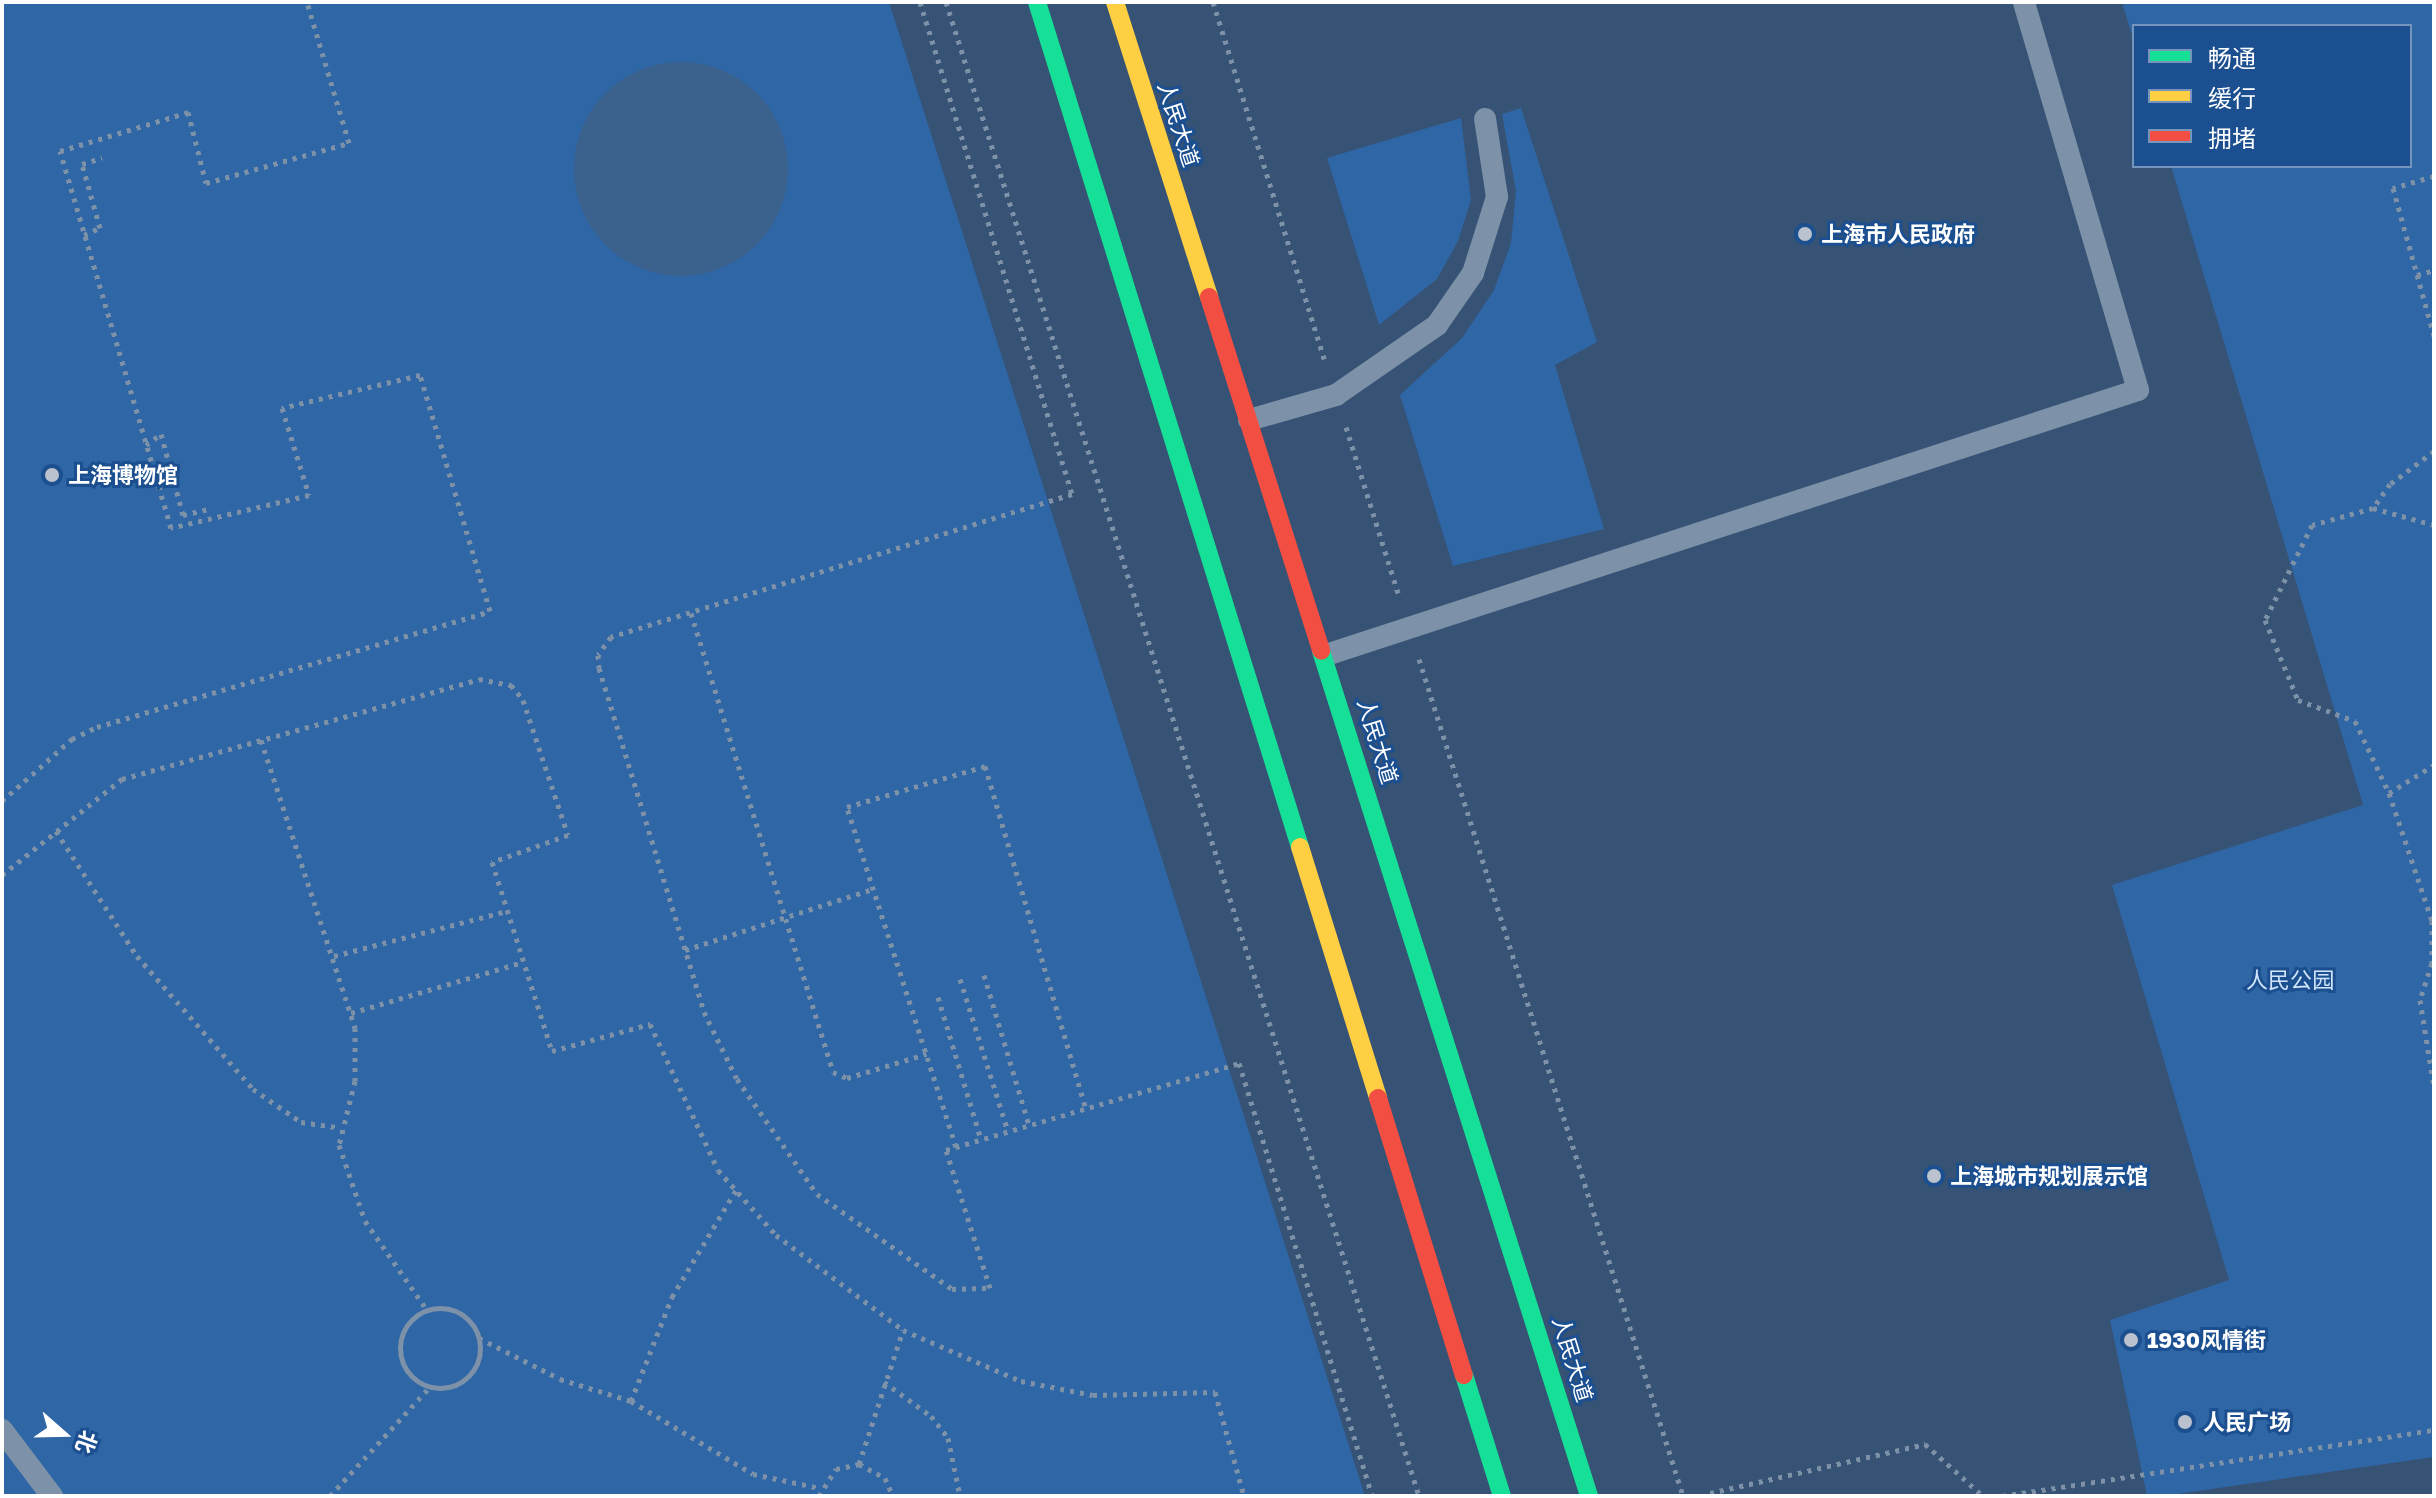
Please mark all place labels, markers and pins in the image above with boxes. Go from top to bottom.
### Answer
place label: 上海市人民政府 [1821,221,1975,247]
marker: 上海市人民政府 [1796,225,1814,243]
place label: 上海博物馆 [68,462,178,488]
marker: 上海博物馆 [43,466,61,484]
place label: 上海城市规划展示馆 [1950,1163,2148,1189]
marker: 上海城市规划展示馆 [1925,1167,1943,1185]
place label: 1930风情街 [2147,1327,2266,1353]
marker: 1930风情街 [2122,1331,2140,1349]
place label: 人民广场 [2203,1409,2291,1435]
marker: 人民广场 [2174,1411,2196,1433]

